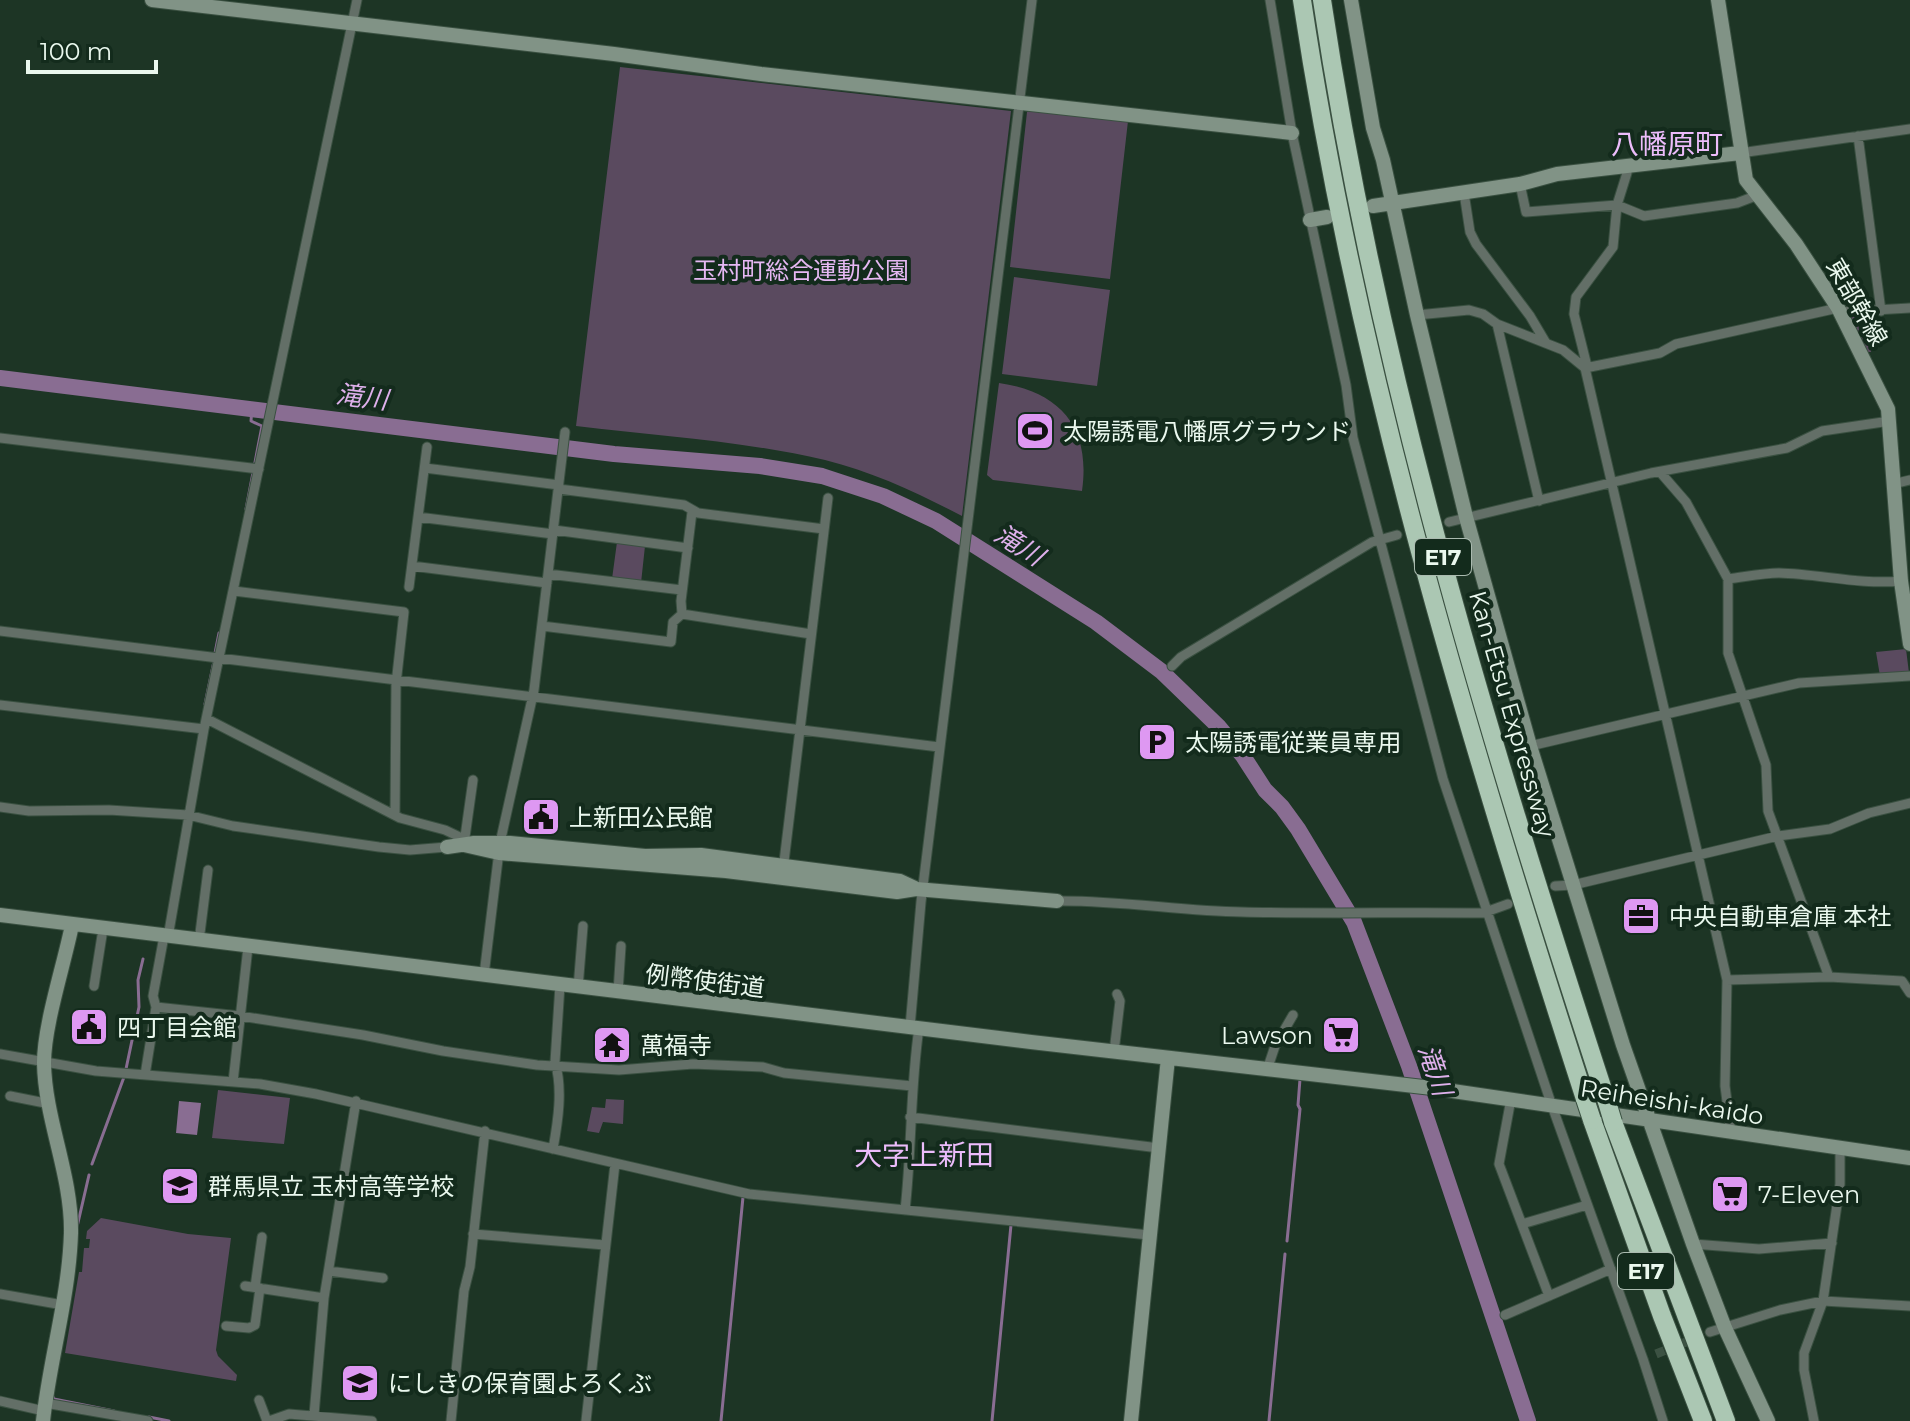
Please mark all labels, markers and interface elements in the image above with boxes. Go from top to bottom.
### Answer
scale bar [28,24,156,74]
text: 100 m [40,37,112,66]
district label: 八幡原町 [1611,127,1723,161]
street label: 東部幹線 [1820,253,1894,351]
park label: 玉村町総合運動公園 [693,256,909,285]
water label: 滝川 [334,378,393,416]
sports icon: 太陽誘電八幡原グラウンド [1014,410,1056,452]
place label: 太陽誘電八幡原グラウンド [1063,417,1351,446]
water label: 滝川 [988,518,1052,574]
road number: E17 [1415,539,1471,575]
street label: Kan-Etsu Expressway [1463,587,1561,841]
parking icon: 太陽誘電従業員専用 [1136,721,1178,763]
place label: 太陽誘電従業員専用 [1185,728,1401,757]
public building icon: 上新田公民館 [520,796,562,838]
place label: 上新田公民館 [569,803,713,832]
office icon: 中央自動車倉庫 本社 [1620,895,1662,937]
place label: 中央自動車倉庫 本社 [1669,902,1891,931]
street label: 例幣使街道 [644,959,766,1003]
public building icon: 四丁目会館 [68,1006,110,1048]
place label: 四丁目会館 [117,1013,237,1042]
supermarket icon: Lawson [1320,1014,1362,1056]
place label: Lawson [1221,1021,1313,1050]
temple icon: 萬福寺 [591,1024,633,1066]
place label: 萬福寺 [640,1031,712,1060]
water label: 滝川 [1411,1040,1460,1103]
street label: Reiheishi-kaido [1578,1073,1766,1131]
district label: 大字上新田 [854,1138,994,1172]
school or university icon: 群馬県立 玉村高等学校 [159,1165,201,1207]
place label: 群馬県立 玉村高等学校 [208,1172,454,1201]
supermarket icon: 7-Eleven [1709,1173,1751,1215]
place label: 7-Eleven [1758,1180,1860,1209]
road number: E17 [1618,1253,1674,1289]
school or university icon: にしきの保育園よろくぶ [339,1362,381,1404]
place label: にしきの保育園よろくぶ [388,1369,652,1398]

